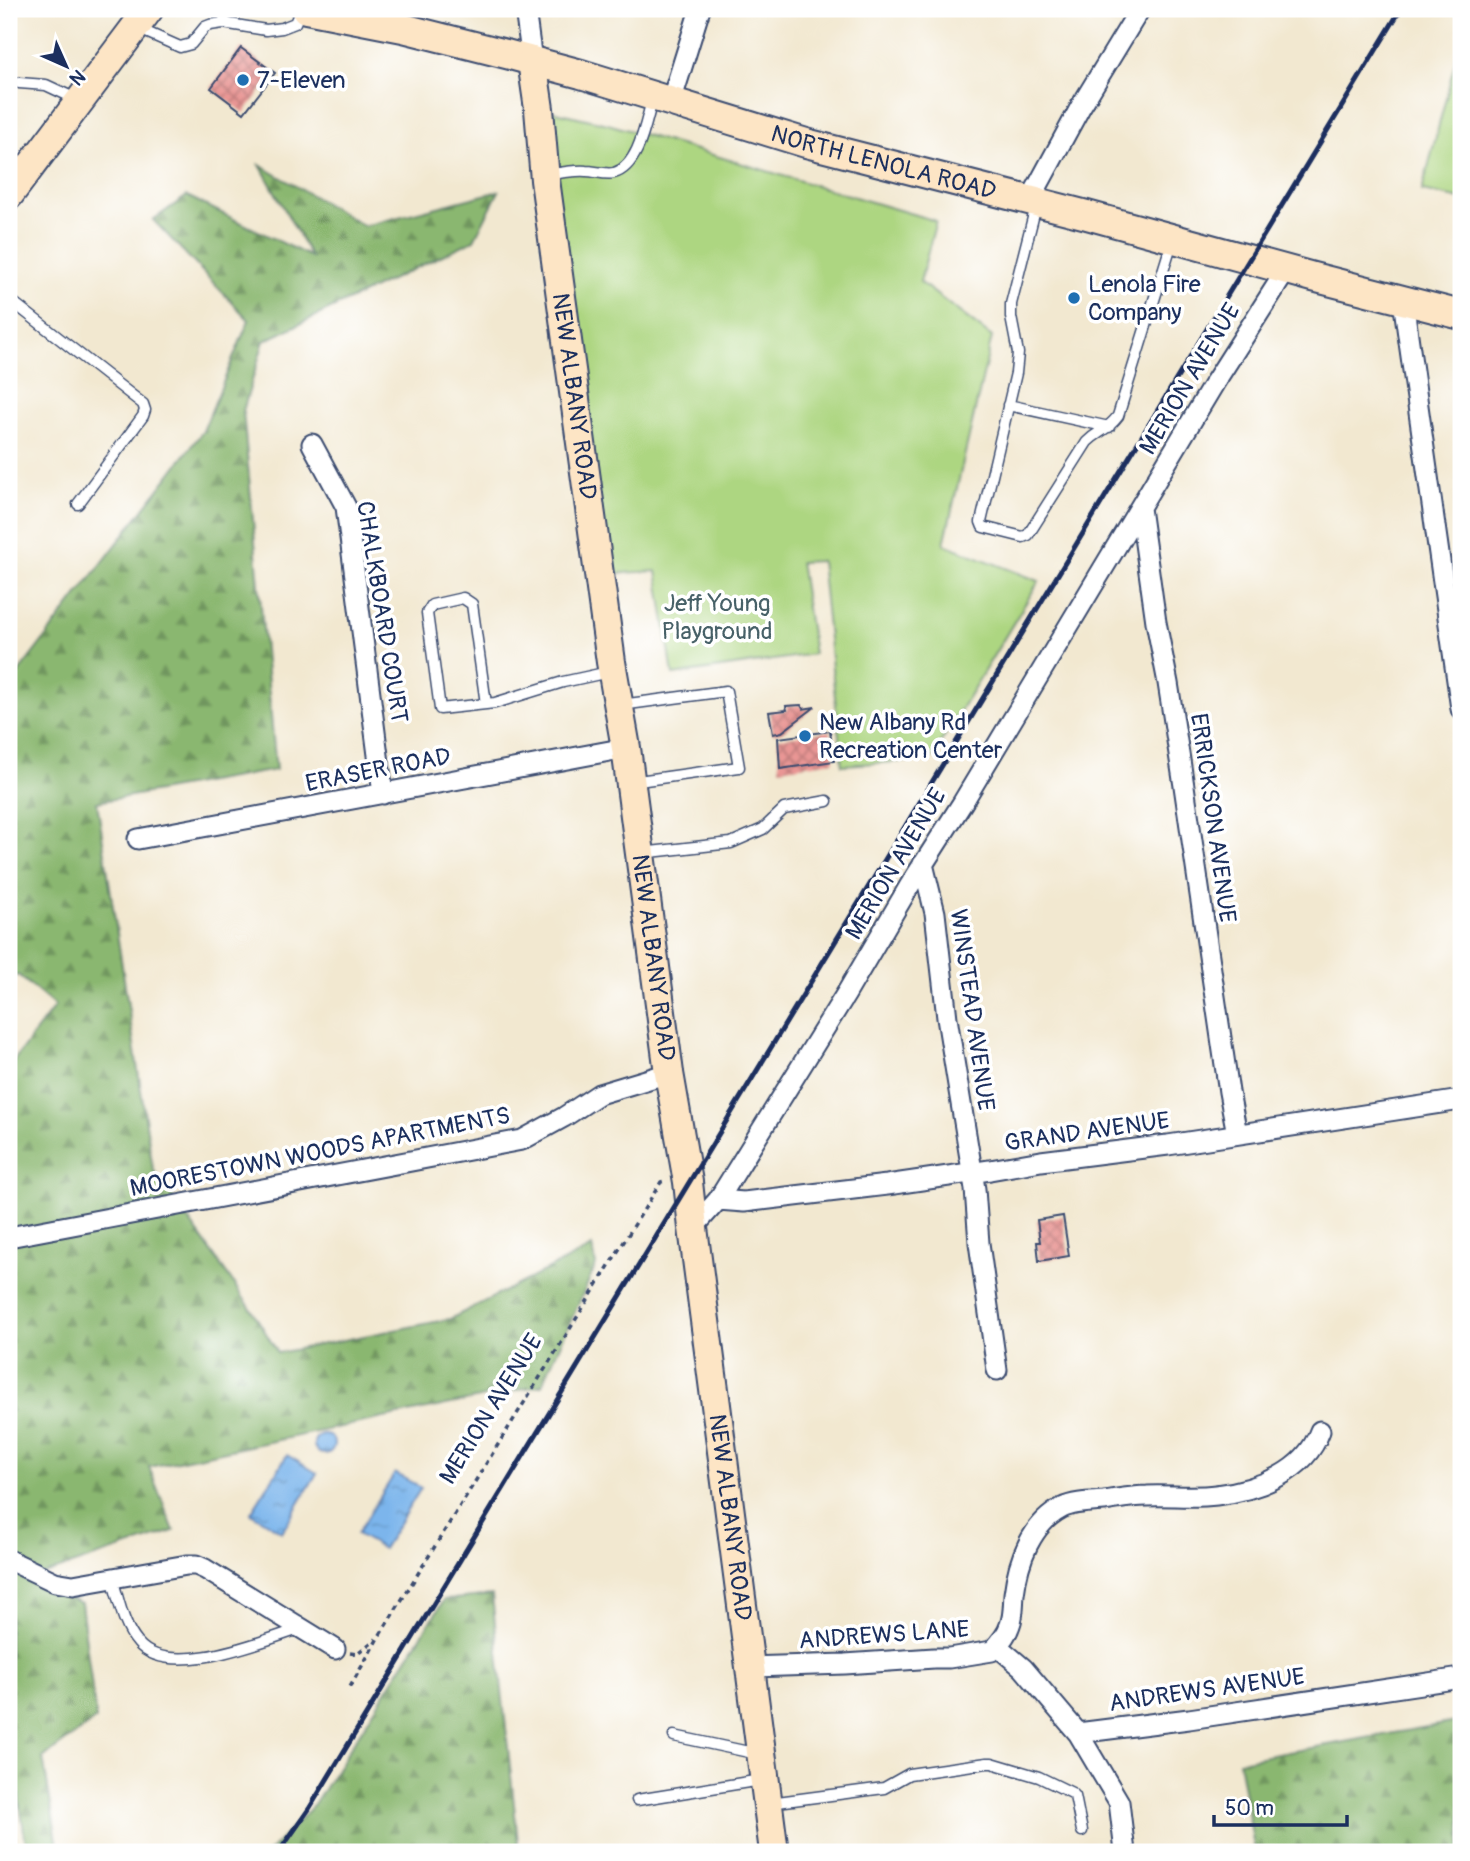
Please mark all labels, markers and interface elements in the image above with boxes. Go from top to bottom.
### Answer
north arrow [32,32,102,102]
text: N [64,64,90,90]
place label: 7-Eleven [257,66,346,95]
marker: 7-Eleven [235,72,251,88]
street label: NORTH LENOLA ROAD [768,119,999,206]
place label: Lenola Fire Company [1088,270,1201,327]
marker: Lenola Fire Company [1066,290,1082,306]
street label: NEW ALBANY ROAD [546,291,603,501]
street label: MERION AVENUE [1133,298,1247,460]
street label: CHALKBOARD COURT [350,499,414,725]
park label: Jeff Young Playground [662,589,772,646]
place label: New Albany Rd Recreation Center [819,708,1003,765]
street label: ERRICKSON AVENUE [1184,711,1242,925]
marker: New Albany Rd Recreation Center [797,728,813,744]
street label: ERASER ROAD [303,742,453,798]
street label: MERION AVENUE [839,783,953,945]
street label: NEW ALBANY ROAD [626,853,682,1063]
street label: WINSTEAD AVENUE [943,907,1001,1113]
street label: MOORESTOWN WOODS APARTMENTS [127,1101,513,1203]
street label: GRAND AVENUE [1003,1106,1171,1158]
street label: MERION AVENUE [433,1329,549,1489]
street label: NEW ALBANY ROAD [703,1412,758,1622]
street label: ANDREWS LANE [798,1615,970,1655]
street label: ANDREWS AVENUE [1107,1662,1307,1718]
scale bar [1214,1784,1348,1828]
text: 50 m [1225,1795,1274,1822]

